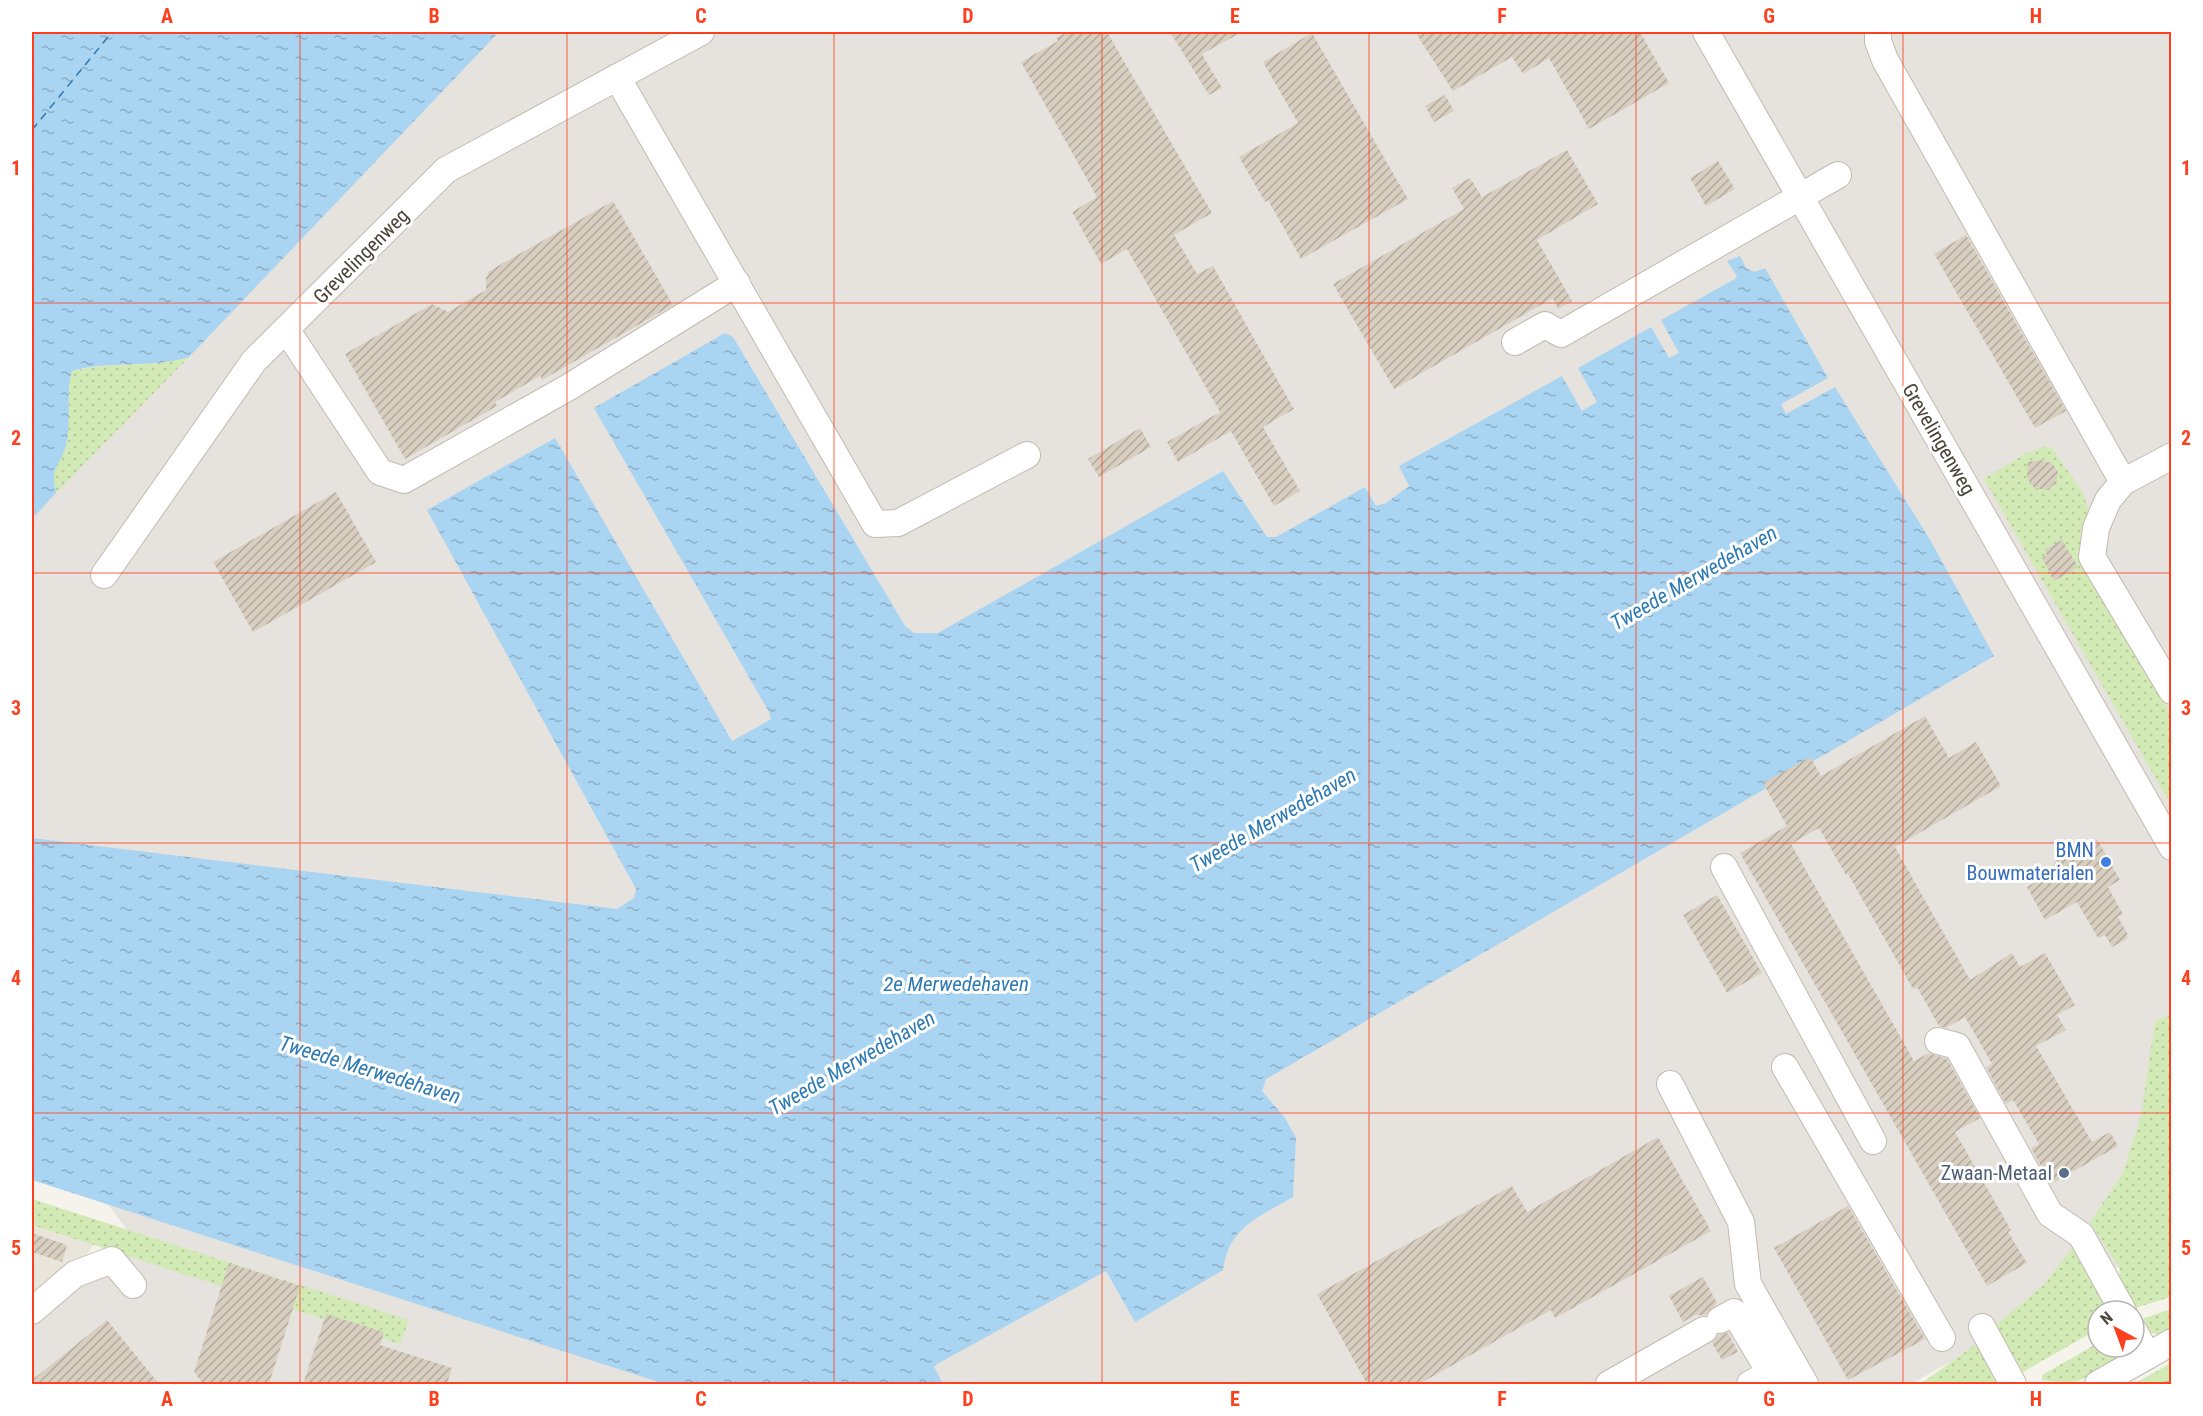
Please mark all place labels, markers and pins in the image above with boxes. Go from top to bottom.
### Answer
place label: BMN Bouwmaterialen [1967,838,2094,885]
marker: BMN Bouwmaterialen [2099,855,2113,869]
place label: Zwaan-Metaal [1941,1161,2052,1185]
marker: Zwaan-Metaal [2057,1166,2071,1180]

